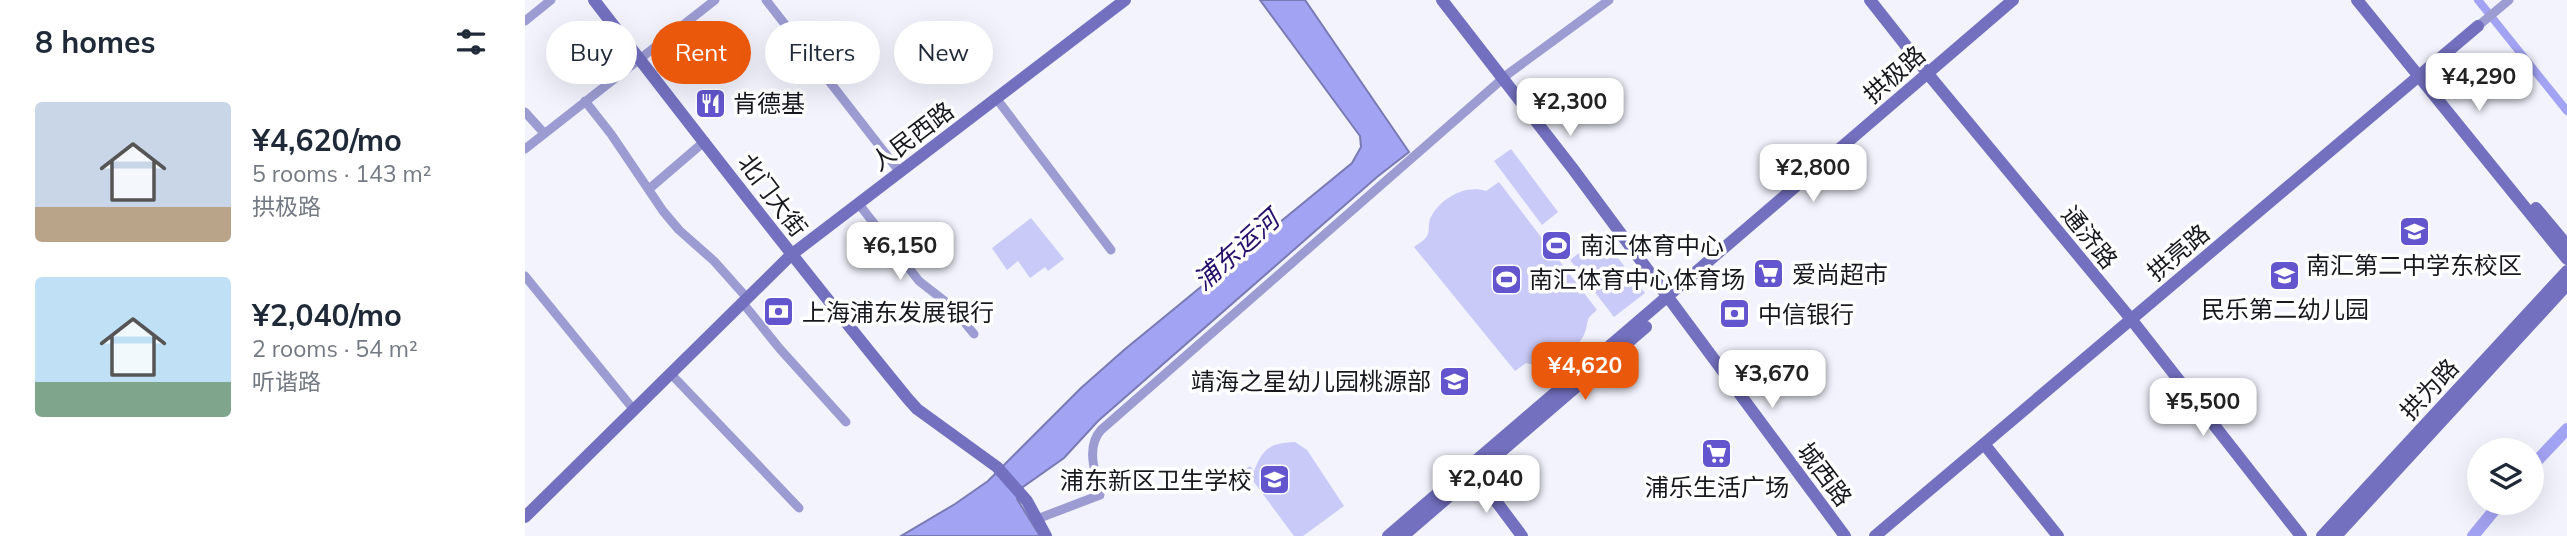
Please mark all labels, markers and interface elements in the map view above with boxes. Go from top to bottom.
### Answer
chip: Buy [546,21,637,84]
chip: Rent [651,21,751,84]
chip: Filters [765,21,880,84]
chip: New [894,21,993,84]
text: 8 homes [35,23,156,61]
icon: filters [452,23,490,61]
street label: 拱极路 [1857,39,1931,109]
pin: ¥4,290 [2422,54,2536,113]
text: ¥4,290 [2442,61,2516,90]
pin: ¥2,300 [1513,78,1627,138]
restaurant icon: 肯德基 [693,86,727,120]
text: ¥2,300 [1533,86,1607,115]
place label: 肯德基 [733,88,805,118]
street label: 人民西路 [865,95,959,177]
text: ¥4,620/mo [252,121,402,159]
icon: home [91,130,175,214]
pin: ¥2,800 [1756,144,1870,204]
street label: 北门大街 [732,148,814,242]
text: ¥2,800 [1776,152,1850,181]
text: 5 rooms · 143 m² [252,159,432,188]
text: 拱极路 [252,192,321,221]
water label: 浦东运河 [1186,200,1289,297]
street label: 通济路 [2056,200,2124,274]
school or university icon: 南汇第二中学东校区 [2397,214,2431,248]
street label: 拱亮路 [2141,217,2215,287]
pin: ¥6,150 [843,222,957,282]
sports icon: 南汇体育中心 [1540,228,1574,262]
text: ¥6,150 [863,230,937,259]
place label: 南汇体育中心 [1580,230,1724,260]
place label: 南汇第二中学东校区 [2306,250,2522,280]
supermarket icon: 爱尚超市 [1752,257,1786,291]
school or university icon: 民乐第二幼儿园 [2268,258,2302,292]
place label: 爱尚超市 [1792,259,1888,289]
sports icon: 南汇体育中心体育场 [1489,262,1523,296]
place label: 南汇体育中心体育场 [1529,264,1745,294]
place label: 民乐第二幼儿园 [2201,294,2369,324]
bank icon: 上海浦东发展银行 [762,295,796,329]
text: ¥2,040/mo [252,296,402,334]
place label: 上海浦东发展银行 [802,297,994,327]
bank icon: 中信银行 [1718,297,1752,331]
place label: 中信银行 [1758,299,1854,329]
icon: home [91,305,175,389]
text: 2 rooms · 54 m² [252,334,418,363]
pin: ¥4,620 [1528,342,1642,402]
text: ¥4,620 [1548,350,1622,379]
pin: ¥3,670 [1715,350,1829,410]
street label: 拱为路 [2393,352,2465,426]
text: ¥3,670 [1735,358,1809,387]
school or university icon: 靖海之星幼儿园桃源部 [1437,364,1471,398]
place label: 靖海之星幼儿园桃源部 [1191,366,1431,396]
text: 听谐路 [252,367,321,396]
pin: ¥5,500 [2146,378,2260,438]
text: ¥5,500 [2166,386,2240,415]
supermarket icon: 浦乐生活广场 [1700,436,1734,470]
street label: 城西路 [1791,436,1859,512]
map controls [2467,438,2544,515]
button: layers [2467,438,2544,515]
pin: ¥2,040 [1429,456,1543,515]
school or university icon: 浦东新区卫生学校 [1258,463,1292,497]
text: ¥2,040 [1449,463,1523,492]
place label: 浦东新区卫生学校 [1060,465,1252,495]
place label: 浦乐生活广场 [1645,472,1789,502]

